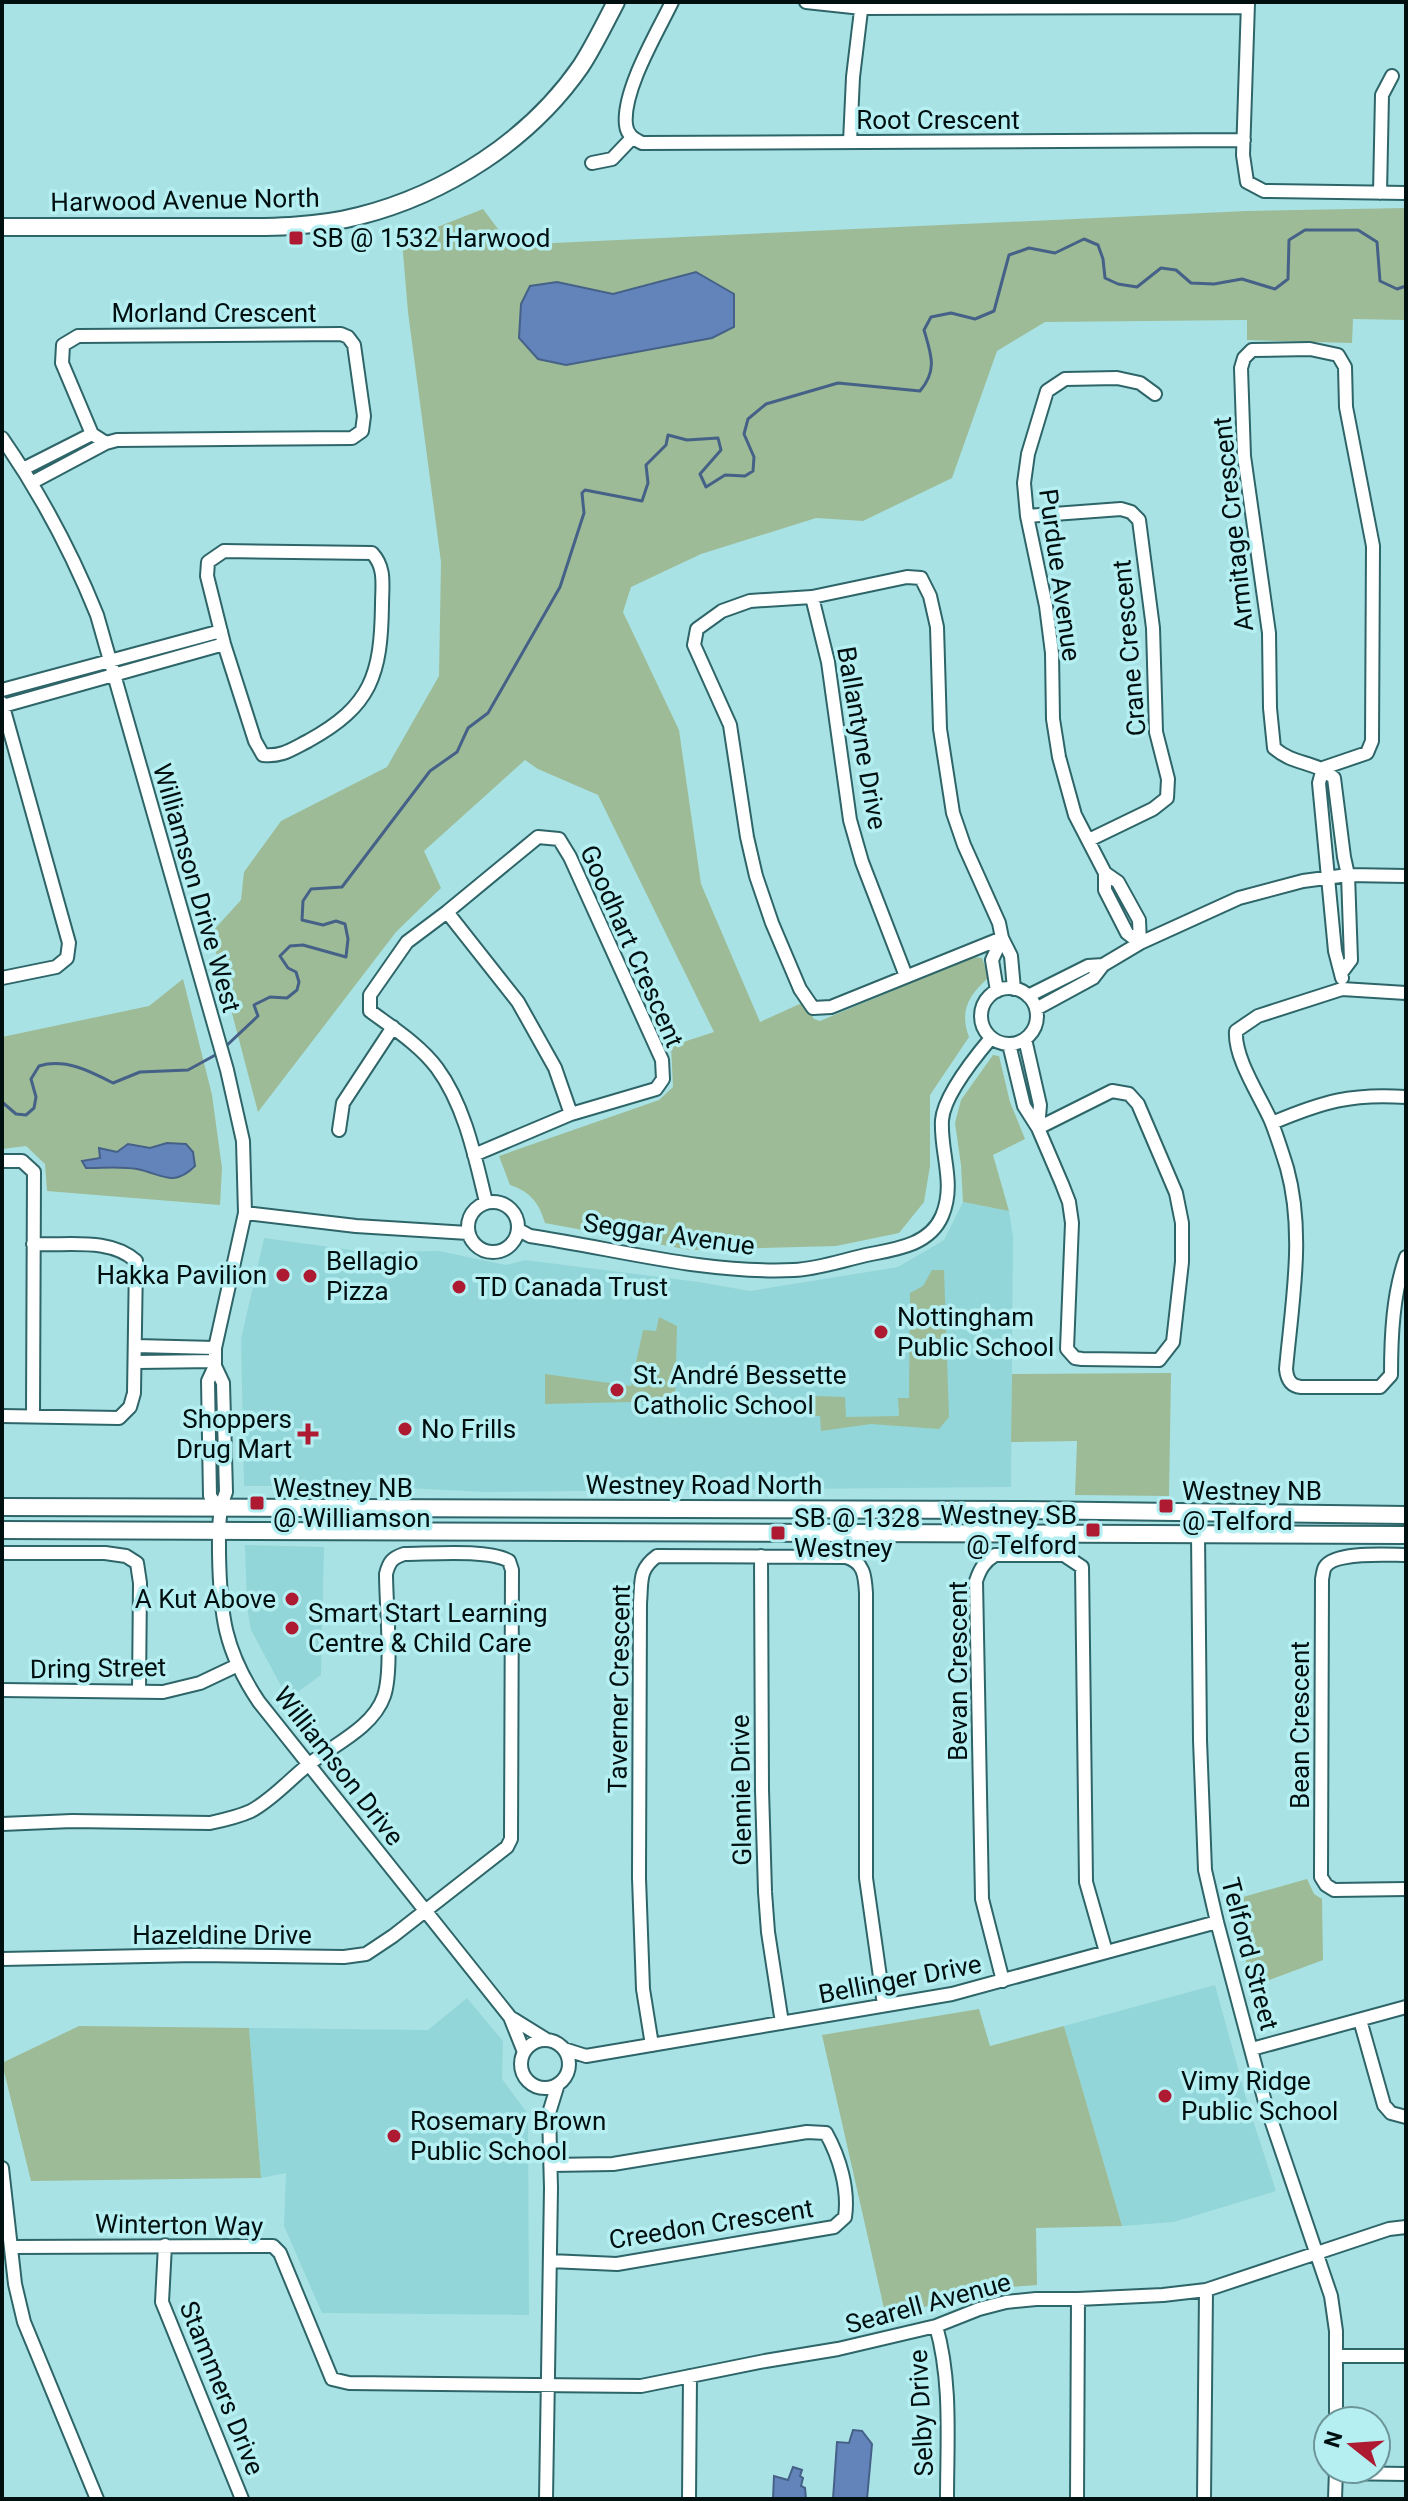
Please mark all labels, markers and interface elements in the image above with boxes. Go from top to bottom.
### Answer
street label: Root Crescent [856,105,1020,135]
street label: Harwood Avenue North [50,183,320,217]
place label: SB @ 1532 Harwood [312,223,550,253]
marker: SB @ 1532 Harwood [287,229,305,247]
street label: Morland Crescent [111,298,317,328]
street label: Armitage Crescent [1207,415,1259,633]
street label: Purdue Avenue [1033,487,1087,663]
street label: Crane Crescent [1106,559,1152,737]
street label: Ballantyne Drive [831,644,893,832]
street label: Williamson Drive West [147,760,247,1016]
street label: Goodhart Crescent [574,840,690,1052]
street label: Seggar Avenue [581,1207,757,1261]
place label: Bellagio Pizza [326,1246,419,1306]
place label: Hakka Pavilion [96,1260,267,1290]
marker: Hakka Pavilion [274,1266,292,1284]
marker: Bellagio Pizza [301,1267,319,1285]
place label: TD Canada Trust [475,1272,668,1302]
marker: TD Canada Trust [450,1278,468,1296]
place label: Nottingham Public School [897,1302,1054,1362]
marker: Nottingham Public School [872,1323,890,1341]
place label: St. André Bessette Catholic School [633,1360,846,1420]
marker: St. André Bessette Catholic School [608,1381,626,1399]
place label: Shoppers Drug Mart [176,1404,292,1464]
place label: No Frills [421,1414,516,1444]
marker: No Frills [396,1420,414,1438]
marker: Shoppers Drug Mart [299,1425,317,1443]
street label: Westney Road North [586,1470,822,1500]
place label: Westney NB @ Williamson [273,1473,431,1533]
place label: Westney NB @ Telford [1182,1476,1322,1536]
marker: Westney NB @ Williamson [248,1494,266,1512]
marker: Westney NB @ Telford [1157,1497,1175,1515]
place label: Westney SB @ Telford [940,1500,1077,1560]
place label: SB @ 1328 Westney [794,1503,920,1563]
marker: Westney SB @ Telford [1084,1521,1102,1539]
marker: SB @ 1328 Westney [769,1524,787,1542]
street label: Bevan Crescent [943,1581,973,1761]
place label: A Kut Above [135,1584,276,1614]
street label: Taverner Crescent [602,1584,636,1794]
marker: A Kut Above [283,1590,301,1608]
place label: Smart Start Learning Centre & Child Care [308,1598,548,1658]
marker: Smart Start Learning Centre & Child Care [283,1619,301,1637]
street label: Bean Crescent [1285,1641,1315,1809]
street label: Dring Street [30,1652,166,1684]
street label: Williamson Drive [268,1681,410,1851]
street label: Glennie Drive [725,1714,757,1866]
street label: Telford Street [1215,1875,1285,2033]
street label: Hazeldine Drive [132,1920,312,1950]
street label: Bellinger Drive [816,1948,984,2010]
place label: Vimy Ridge Public School [1181,2066,1338,2126]
marker: Vimy Ridge Public School [1156,2087,1174,2105]
place label: Rosemary Brown Public School [410,2106,606,2166]
marker: Rosemary Brown Public School [385,2127,403,2145]
street label: Creedon Crescent [607,2193,815,2255]
street label: Winterton Way [95,2209,263,2241]
street label: Searell Avenue [842,2267,1014,2339]
street label: Stammers Drive [174,2297,270,2479]
street label: Selby Drive [903,2349,939,2477]
north arrow [1312,2405,1392,2485]
text: N [1319,2428,1348,2450]

